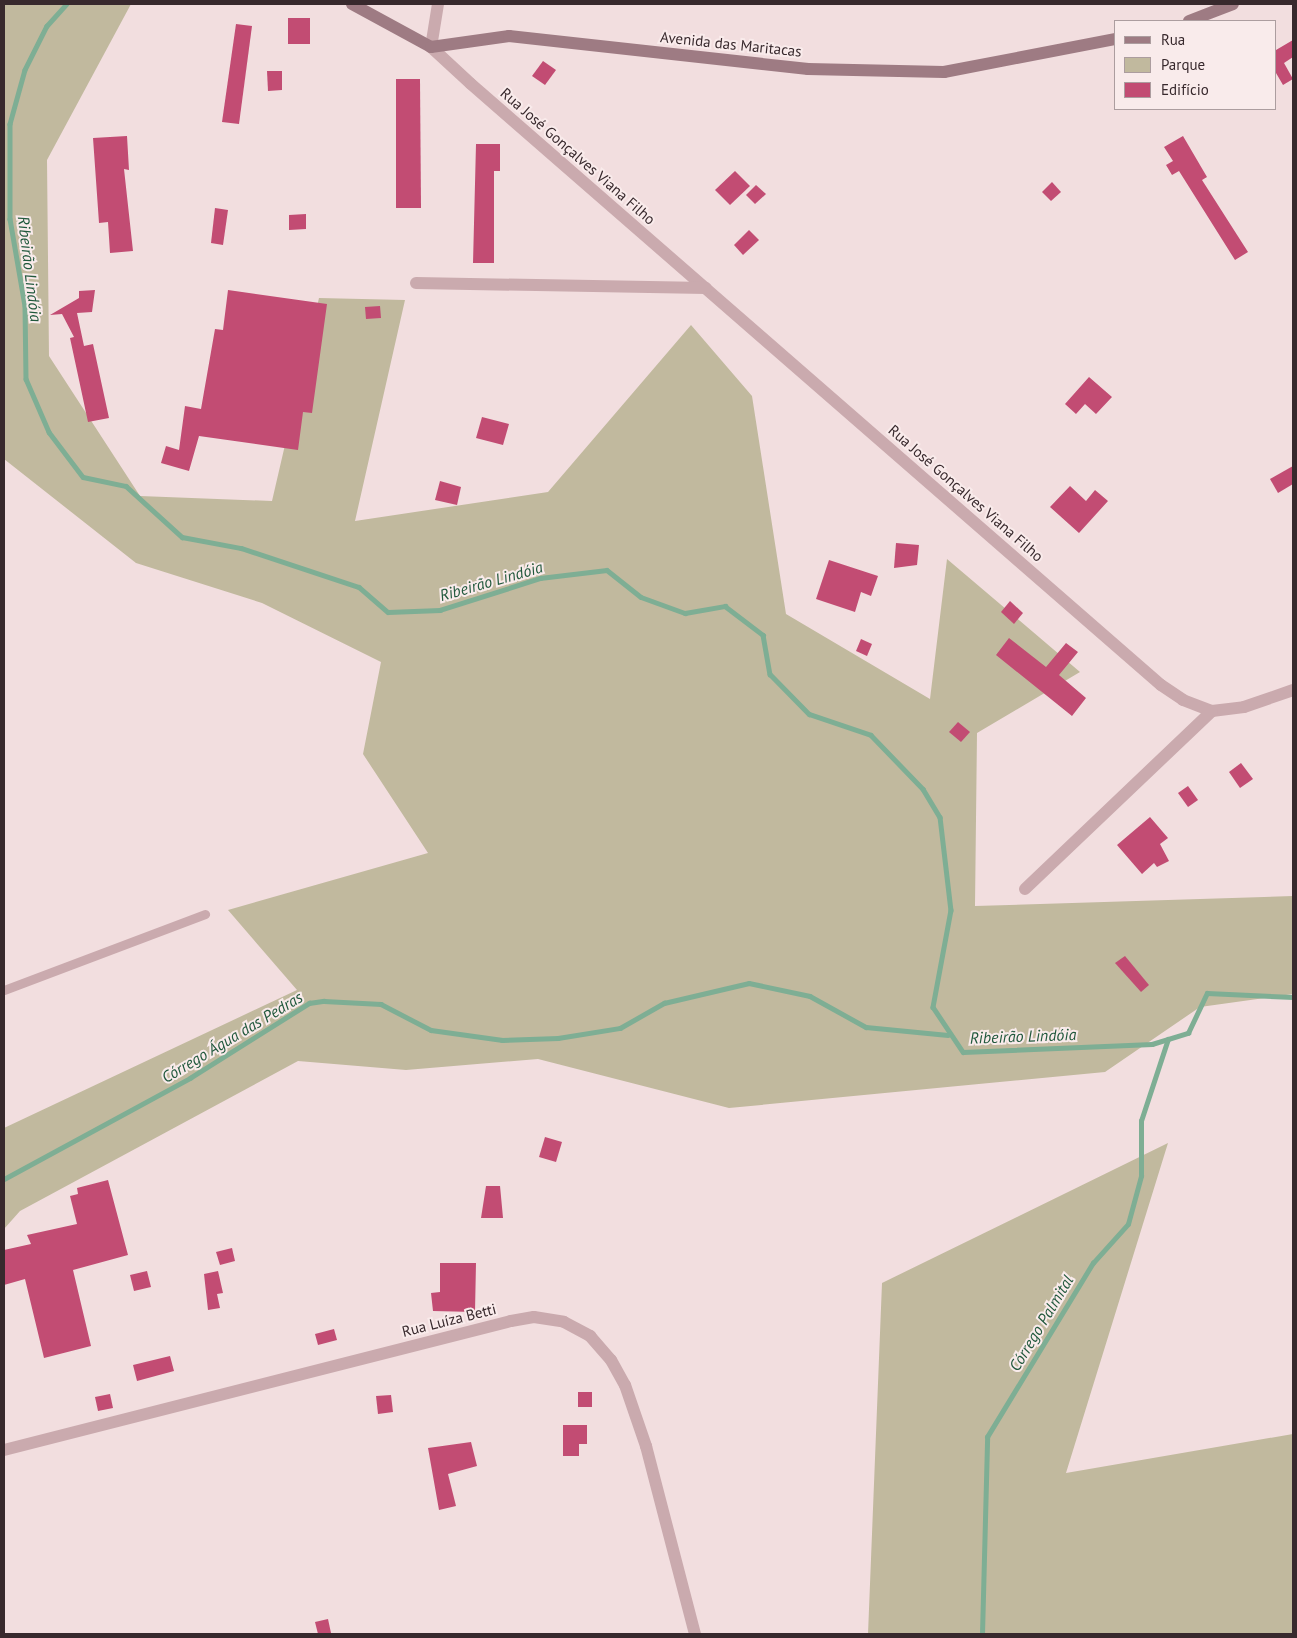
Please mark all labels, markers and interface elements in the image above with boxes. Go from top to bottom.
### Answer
legend [1114,20,1277,110]
street label: Avenida das Maritacas [659,28,803,60]
text: Rua [1161,30,1185,49]
text: Parque [1161,55,1205,74]
text: Edifício [1161,80,1209,99]
street label: Rua José Gonçalves Viana Filho [497,84,659,228]
water label: Ribeirão Lindóia [14,215,46,323]
street label: Rua José Gonçalves Viana Filho [885,421,1047,565]
water label: Ribeirão Lindóia [437,557,545,605]
water label: Córrego Água das Pedras [158,987,306,1087]
water label: Ribeirão Lindóia [969,1025,1077,1047]
water label: Córrego Palmital [1005,1272,1077,1374]
street label: Rua Luíza Betti [400,1300,498,1340]

